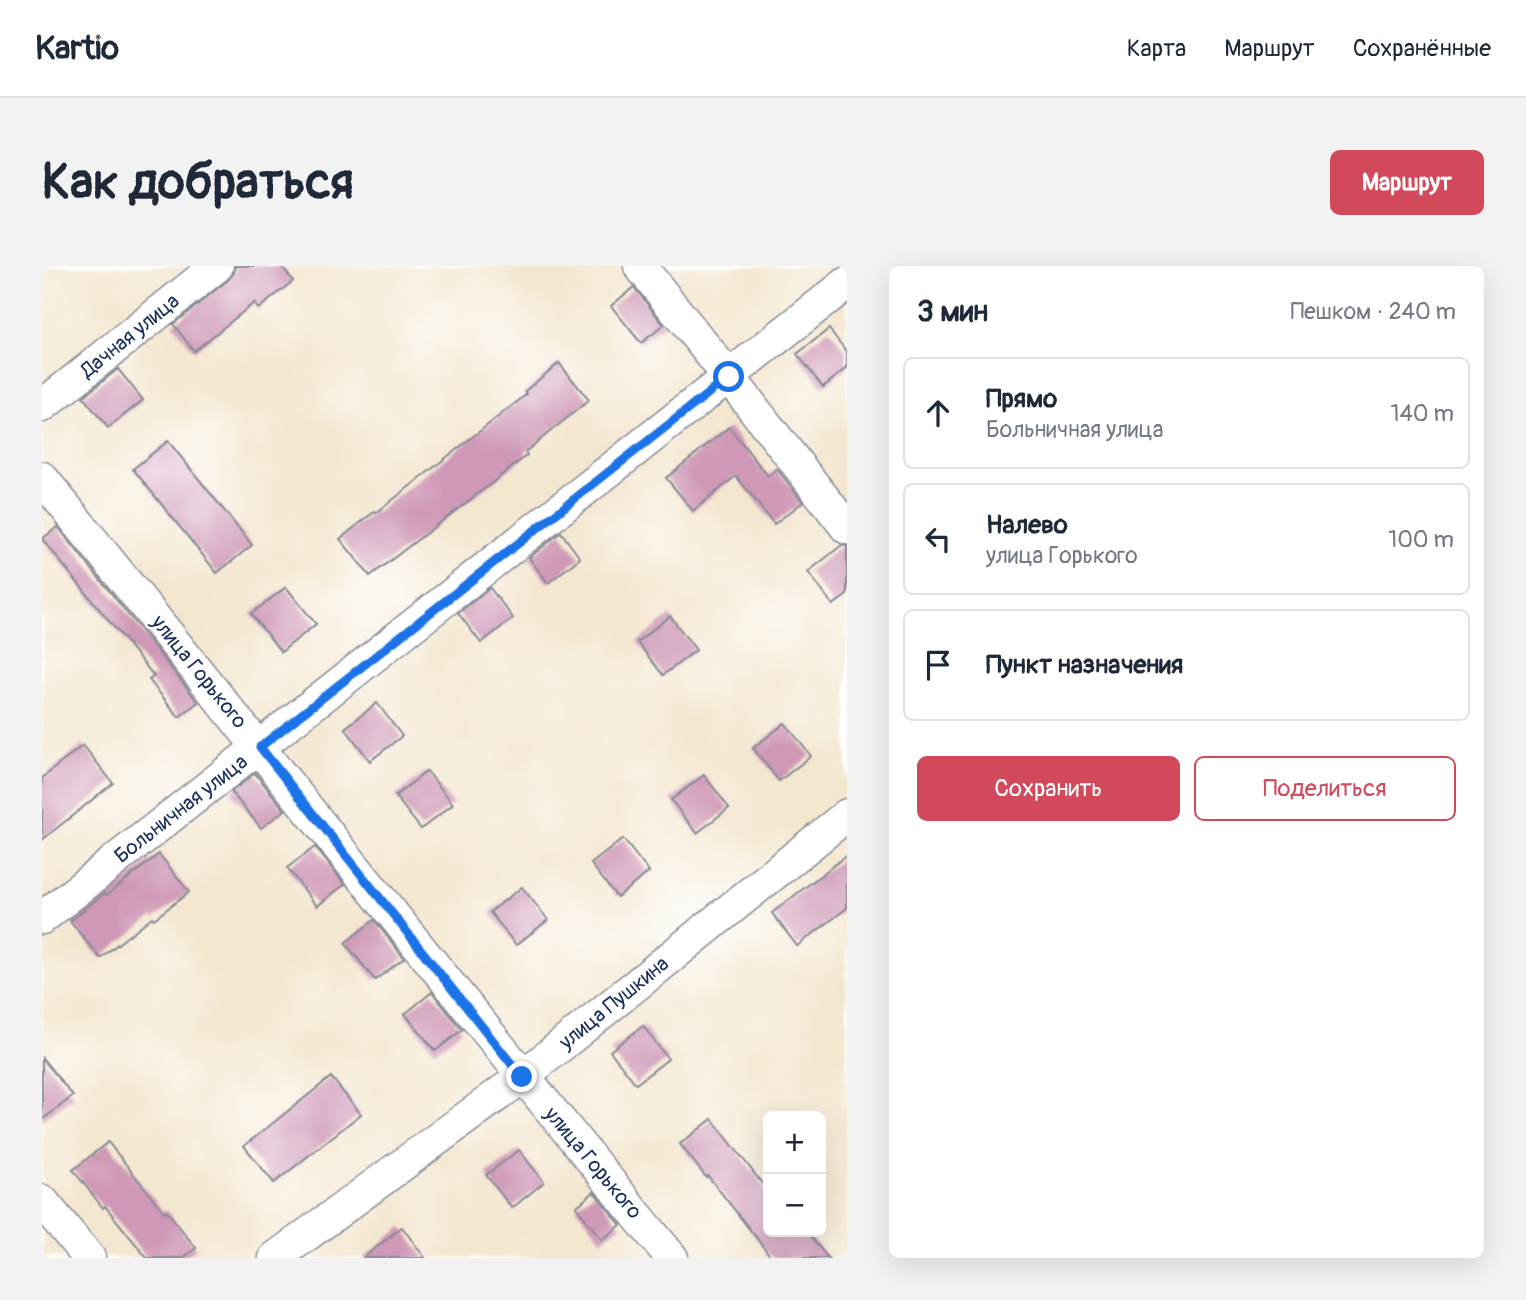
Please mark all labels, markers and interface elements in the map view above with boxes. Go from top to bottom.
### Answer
text: Kartio [35,28,119,69]
text: Карта [1127,34,1186,63]
text: Маршрут [1224,34,1315,63]
text: Сохранённые [1353,34,1491,63]
button: Маршрут [1330,150,1484,215]
text: Как добраться [42,152,354,213]
street label: Дачная улица [74,288,185,385]
text: 3 мин [917,293,988,330]
text: Пешком · 240 m [1290,297,1456,326]
route start [713,361,744,392]
text: Прямо [986,383,1057,415]
icon: ahead [919,394,957,432]
text: 140 m [1391,399,1454,428]
text: Больничная улица [986,415,1163,444]
text: Налево [986,509,1068,541]
icon: left [919,520,957,558]
text: 100 m [1388,525,1454,554]
text: улица Горького [986,541,1137,570]
street label: улица Горького [144,609,253,734]
icon: arrive [919,646,957,684]
text: Пункт назначения [986,649,1183,681]
street label: Больничная улица [109,748,253,870]
button: Сохранить [917,756,1180,821]
button: Поделиться [1194,756,1456,821]
street label: улица Пушкина [553,950,674,1056]
route end [506,1061,537,1092]
street label: улица Горького [538,1101,648,1225]
map controls [763,1111,826,1237]
button: + [763,1111,826,1174]
button: − [763,1174,826,1237]

